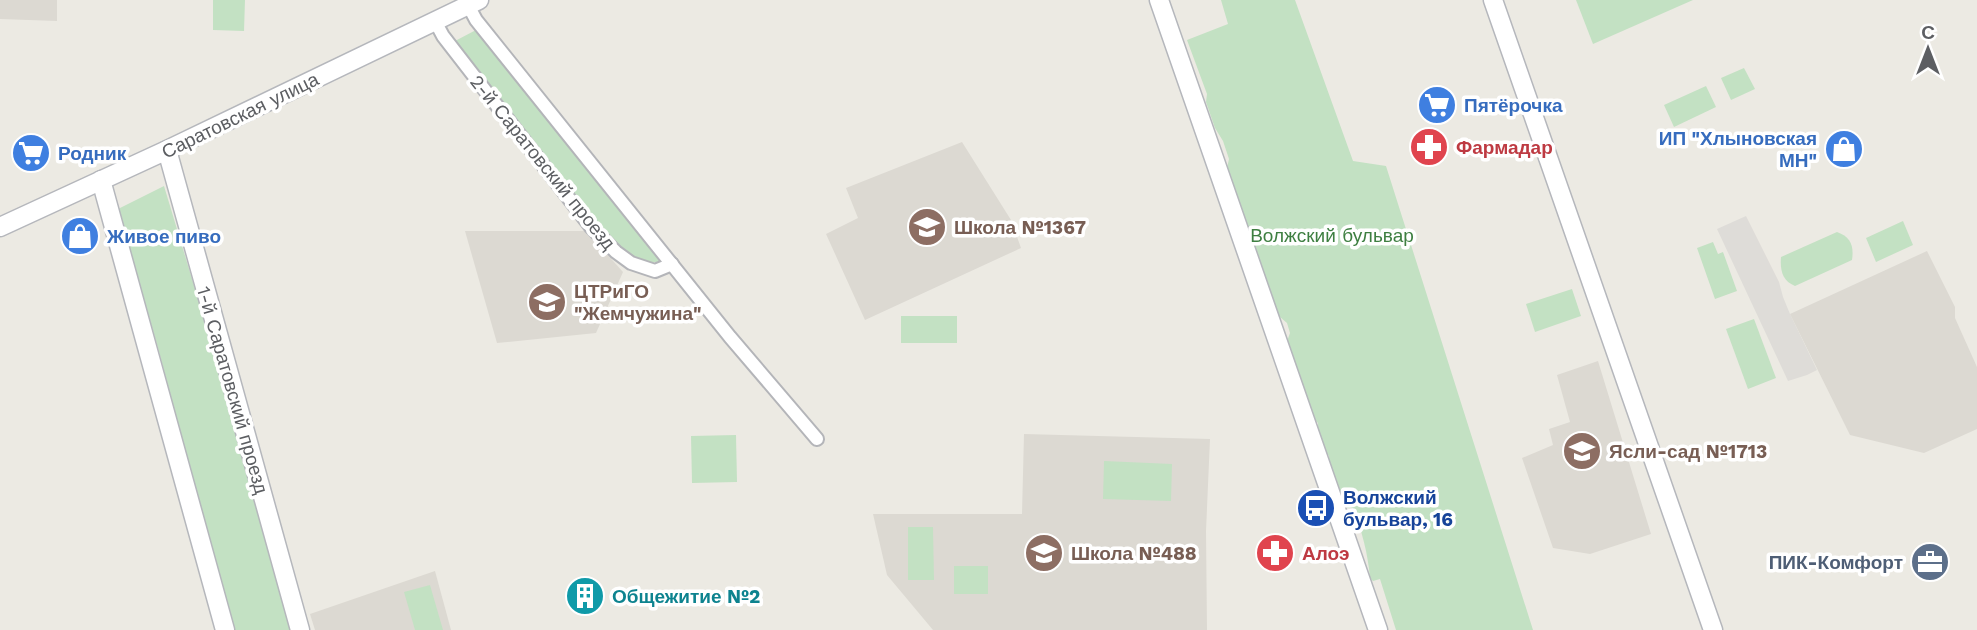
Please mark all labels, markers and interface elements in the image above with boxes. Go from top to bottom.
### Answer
north arrow [1893,14,1963,84]
text: С [1921,21,1935,44]
street label: Саратовская улица [158,67,323,163]
street label: 2-й Саратовский проезд [465,70,620,254]
supermarket icon: Пятёрочка [1416,84,1458,126]
place label: Пятёрочка [1464,94,1563,117]
pharmacy icon: Фармадар [1408,126,1450,168]
place label: ИП "Хлыновская МН" [1659,127,1817,172]
shop icon: ИП "Хлыновская МН" [1823,128,1865,170]
supermarket icon: Родник [10,132,52,174]
place label: Фармадар [1456,136,1553,159]
place label: Родник [58,142,127,165]
school or university icon: Школа №1367 [906,206,948,248]
shop icon: Живое пиво [59,215,101,257]
place label: Школа №1367 [954,216,1086,239]
park label: Волжский бульвар [1250,224,1414,247]
place label: Живое пиво [106,225,221,248]
place label: ЦТРиГО "Жемчужина" [574,280,702,325]
school or university icon: ЦТРиГО "Жемчужина" [526,281,568,323]
street label: 1-й Саратовский проезд [192,284,273,497]
school or university icon: Ясли-сад №1713 [1561,430,1603,472]
place label: Ясли-сад №1713 [1609,440,1767,463]
place label: Волжский бульвар, 16 [1343,486,1453,531]
bus stop icon: Волжский бульвар, 16 [1295,487,1337,529]
school or university icon: Школа №488 [1023,532,1065,574]
pharmacy icon: Алоэ [1254,532,1296,574]
office icon: ПИК-Комфорт [1909,541,1951,583]
place label: Школа №488 [1071,542,1197,565]
place label: Алоэ [1302,542,1349,565]
place label: ПИК-Комфорт [1769,551,1903,574]
building icon: Общежитие №2 [564,575,606,617]
place label: Общежитие №2 [612,585,760,608]

